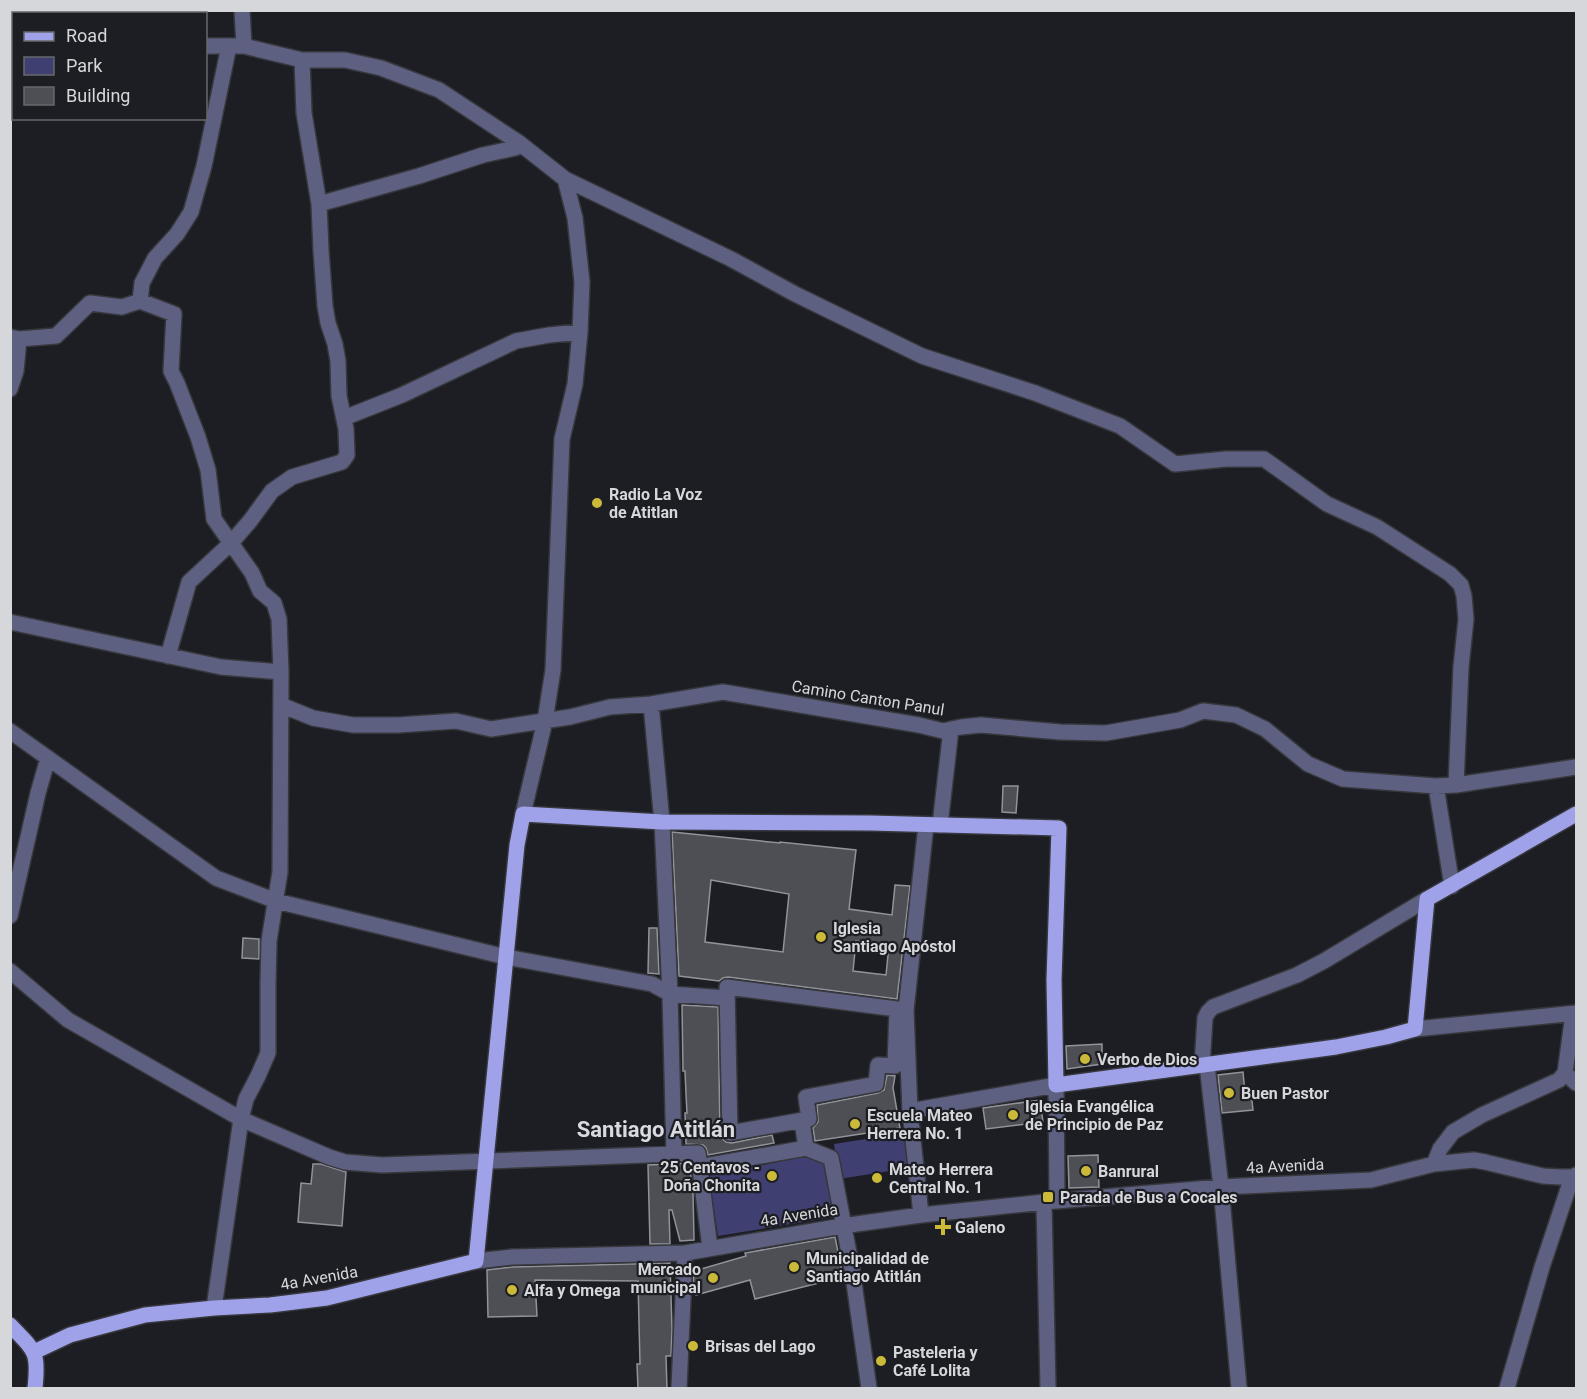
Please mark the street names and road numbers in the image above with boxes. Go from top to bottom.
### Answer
street label: Camino Canton Panul [790,677,946,719]
street label: 4a Avenida [1245,1154,1325,1178]
street label: 4a Avenida [759,1199,839,1231]
street label: 4a Avenida [279,1262,359,1294]

